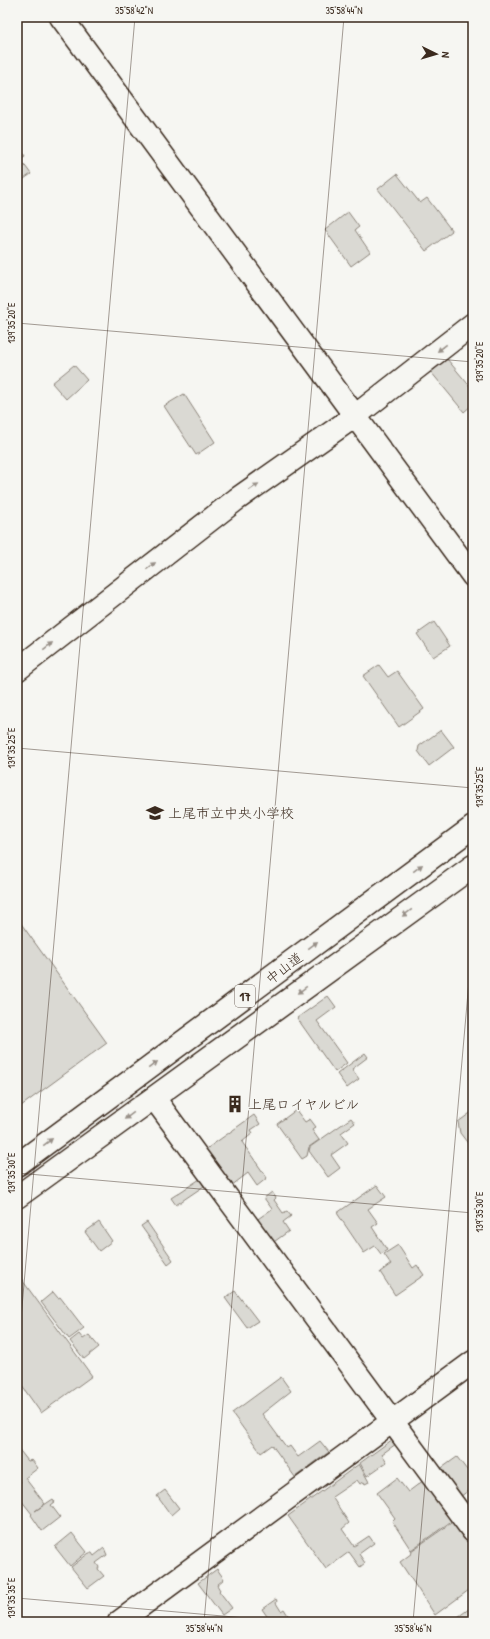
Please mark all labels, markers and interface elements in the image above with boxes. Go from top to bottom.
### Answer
text: 35°58'42"N [115,4,153,17]
text: 35°58'44"N [325,4,363,17]
north arrow [416,34,456,74]
text: N [439,51,453,59]
text: 139°35'20"E [5,302,18,344]
text: 139°35'20"E [473,341,486,383]
one-way arrow [437,344,448,352]
one-way arrow [248,483,259,491]
one-way arrow [145,562,156,571]
one-way arrow [42,642,53,650]
text: 139°35'25"E [5,727,18,768]
text: 139°35'25"E [473,766,486,807]
school or university icon: 上尾市立中央小学校 [145,803,165,823]
place label: 上尾市立中央小学校 [168,803,294,822]
one-way arrow [412,864,423,872]
one-way arrow [402,909,413,918]
one-way arrow [308,941,319,950]
street label: 中山道 [261,947,306,988]
road number: 17 [235,985,255,1007]
one-way arrow [297,986,308,994]
one-way arrow [147,1060,158,1069]
building icon: 上尾ロイヤルビル [225,1094,245,1114]
place label: 上尾ロイヤルビル [248,1094,359,1113]
one-way arrow [124,1112,135,1120]
one-way arrow [43,1138,54,1146]
text: 139°35'30"E [5,1152,18,1193]
text: 139°35'30"E [473,1191,486,1232]
text: 139°35'35"E [5,1577,18,1618]
text: 35°58'44"N [185,1622,223,1635]
text: 35°58'46"N [394,1622,432,1635]

